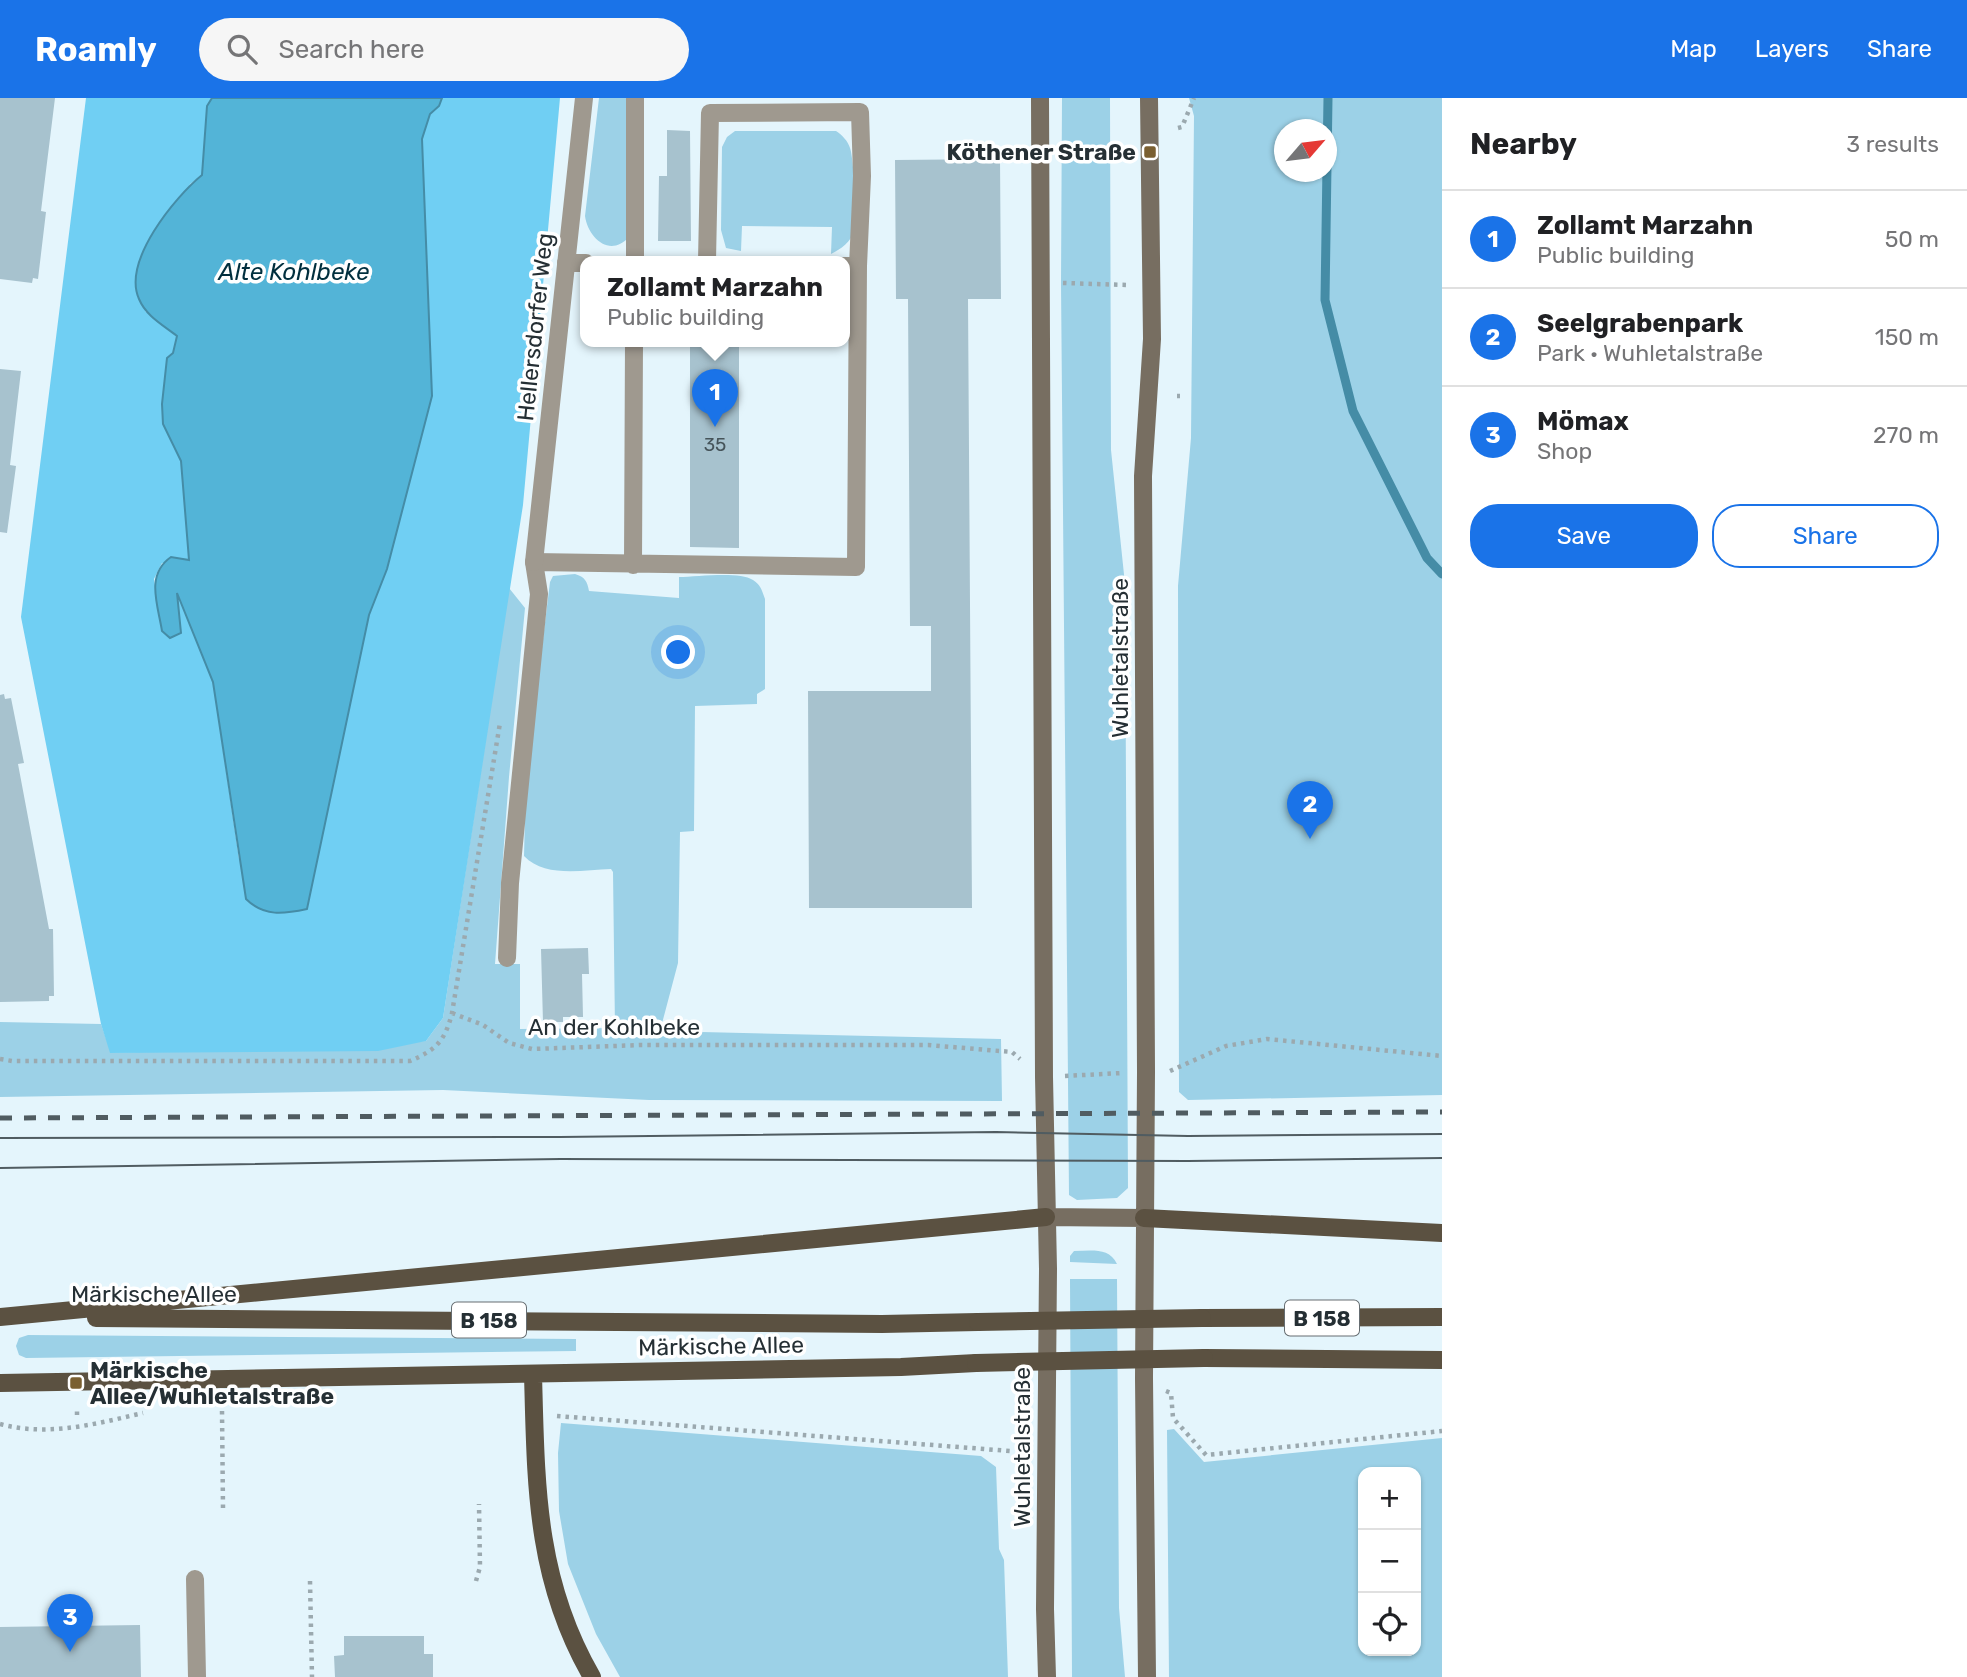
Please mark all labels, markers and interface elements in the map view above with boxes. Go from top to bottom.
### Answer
search box [199,18,689,81]
text: Roamly [35,30,157,69]
icon: search [223,30,261,68]
text: Search here [279,34,424,65]
text: Map [1670,35,1717,63]
text: Layers [1755,35,1829,63]
text: Share [1867,35,1932,63]
north arrow [1274,119,1337,182]
text: Nearby [1470,126,1577,162]
text: 3 results [1846,130,1939,158]
place label: Köthener Straße [947,138,1136,166]
marker: Köthener Straße [1142,144,1158,160]
text: Zollamt Marzahn [1537,210,1753,241]
text: 1 [1487,225,1499,253]
text: 50 m [1885,225,1939,253]
street label: Hellersdorfer Weg [511,232,559,422]
text: Public building [1537,241,1694,269]
popup [580,256,850,347]
water label: Alte Kohlbeke [217,258,369,286]
text: Zollamt Marzahn [607,272,823,303]
text: Public building [607,303,764,331]
text: Seelgrabenpark [1537,308,1743,339]
text: 2 [1486,323,1500,351]
text: 150 m [1875,323,1939,351]
text: Park · Wuhletalstraße [1537,339,1763,367]
pin: 1 [692,369,738,427]
text: Mömax [1537,406,1629,437]
text: 3 [1485,421,1501,449]
text: 270 m [1873,421,1939,449]
house number: 35 [704,433,726,456]
text: Shop [1537,437,1592,465]
button: Save [1470,504,1698,568]
button: Share [1712,504,1939,568]
street label: Wuhletalstraße [1106,578,1134,738]
your location [661,635,695,669]
pin: 2 [1287,781,1333,839]
street label: An der Kohlbeke [528,1013,700,1041]
street label: Märkische Allee [71,1280,237,1308]
road number: B 158 [1285,1300,1359,1336]
road number: B 158 [452,1302,526,1338]
street label: Märkische Allee [638,1331,804,1361]
place label: Märkische Allee/Wuhletalstraße [90,1356,334,1410]
street label: Wuhletalstraße [1008,1367,1036,1527]
marker: Märkische Allee/Wuhletalstraße [68,1375,84,1391]
map controls [1358,1467,1421,1656]
button: + [1358,1467,1421,1530]
button: − [1358,1530,1421,1593]
button: locate [1358,1593,1421,1656]
pin: 3 [47,1594,93,1652]

